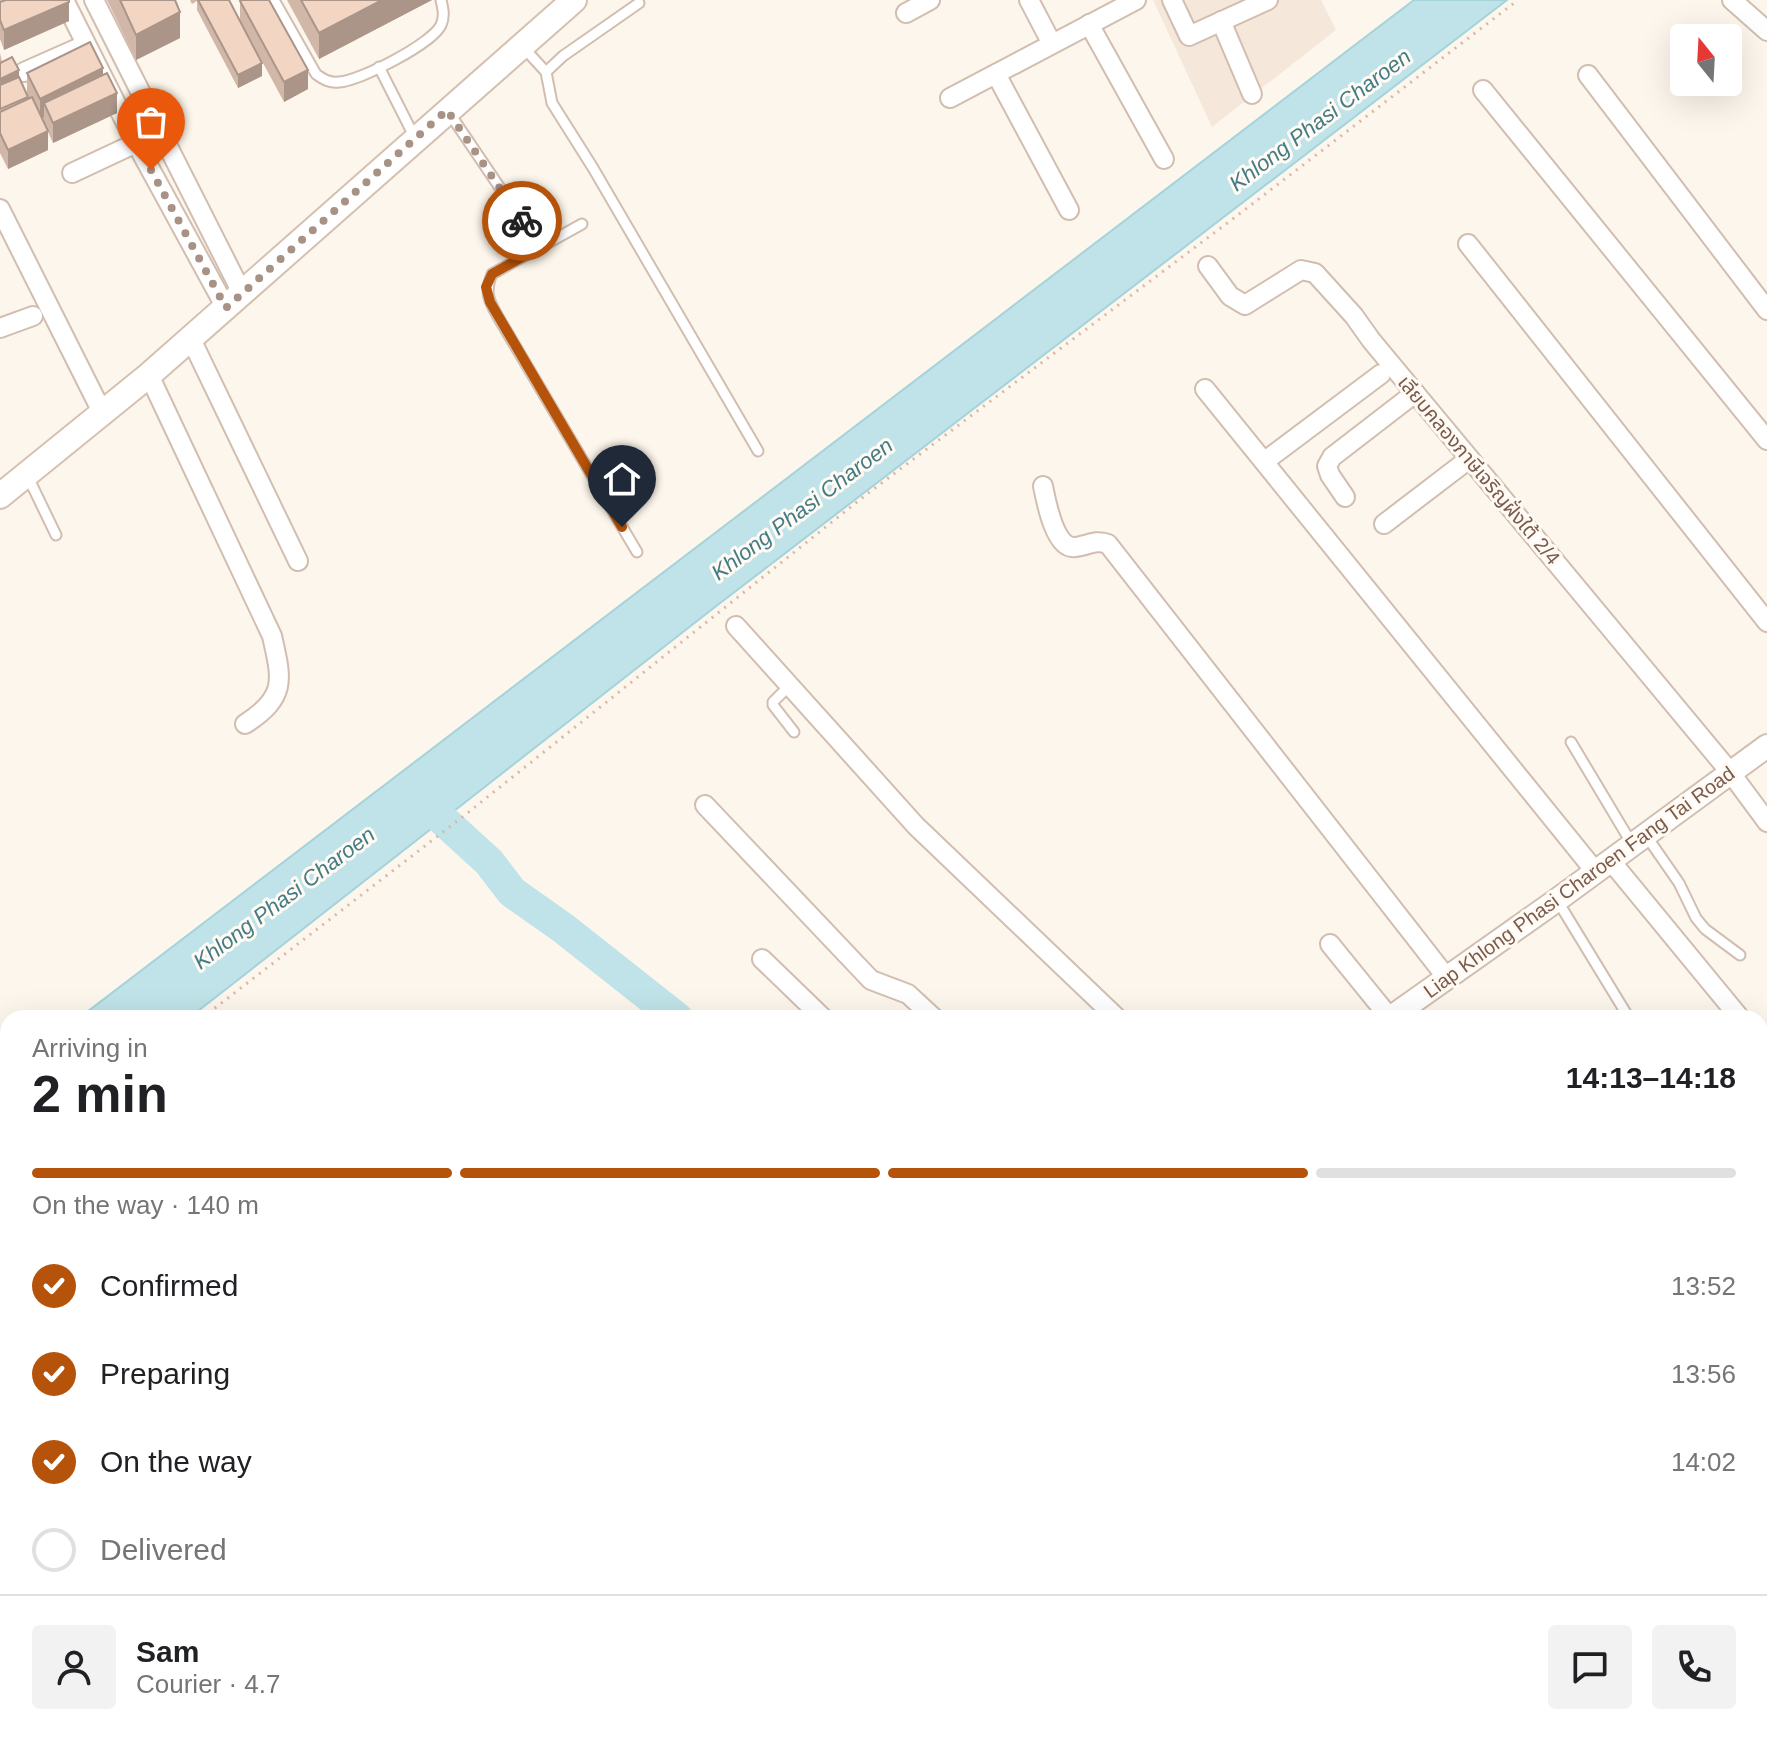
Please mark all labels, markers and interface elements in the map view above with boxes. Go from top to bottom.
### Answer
north arrow [1670,24,1742,96]
map controls [1670,24,1742,96]
water label: Khlong Phasi Charoen [1225,44,1415,196]
pin [117,88,185,170]
icon: bag [129,100,173,144]
courier [482,181,562,261]
icon: bike [500,199,544,243]
street label: เลียบคลองภาษีเจริญฝั่งใต้ 2/4 [1394,370,1566,569]
water label: Khlong Phasi Charoen [707,433,897,585]
pin [588,445,656,527]
icon: home [600,457,644,501]
street label: Liap Khlong Phasi Charoen Fang Tai Road [1419,762,1739,1002]
water label: Khlong Phasi Charoen [189,822,379,974]
text: Arriving in [32,1033,148,1063]
text: 14:13–14:18 [1566,1061,1736,1094]
text: 2 min [32,1065,168,1123]
text: On the way · 140 m [32,1190,259,1220]
icon: check [32,1264,76,1308]
text: Confirmed [100,1269,238,1302]
text: 13:52 [1671,1271,1736,1301]
icon: check [32,1352,76,1396]
text: Preparing [100,1357,230,1390]
text: 13:56 [1671,1359,1736,1389]
icon: check [32,1440,76,1484]
text: On the way [100,1445,252,1478]
text: 14:02 [1671,1447,1736,1477]
text: Delivered [100,1533,227,1566]
button: person [32,1625,116,1709]
button: chat [1548,1625,1632,1709]
button: phone [1652,1625,1736,1709]
text: Sam [136,1635,199,1668]
text: Courier · 4.7 [136,1669,281,1699]

